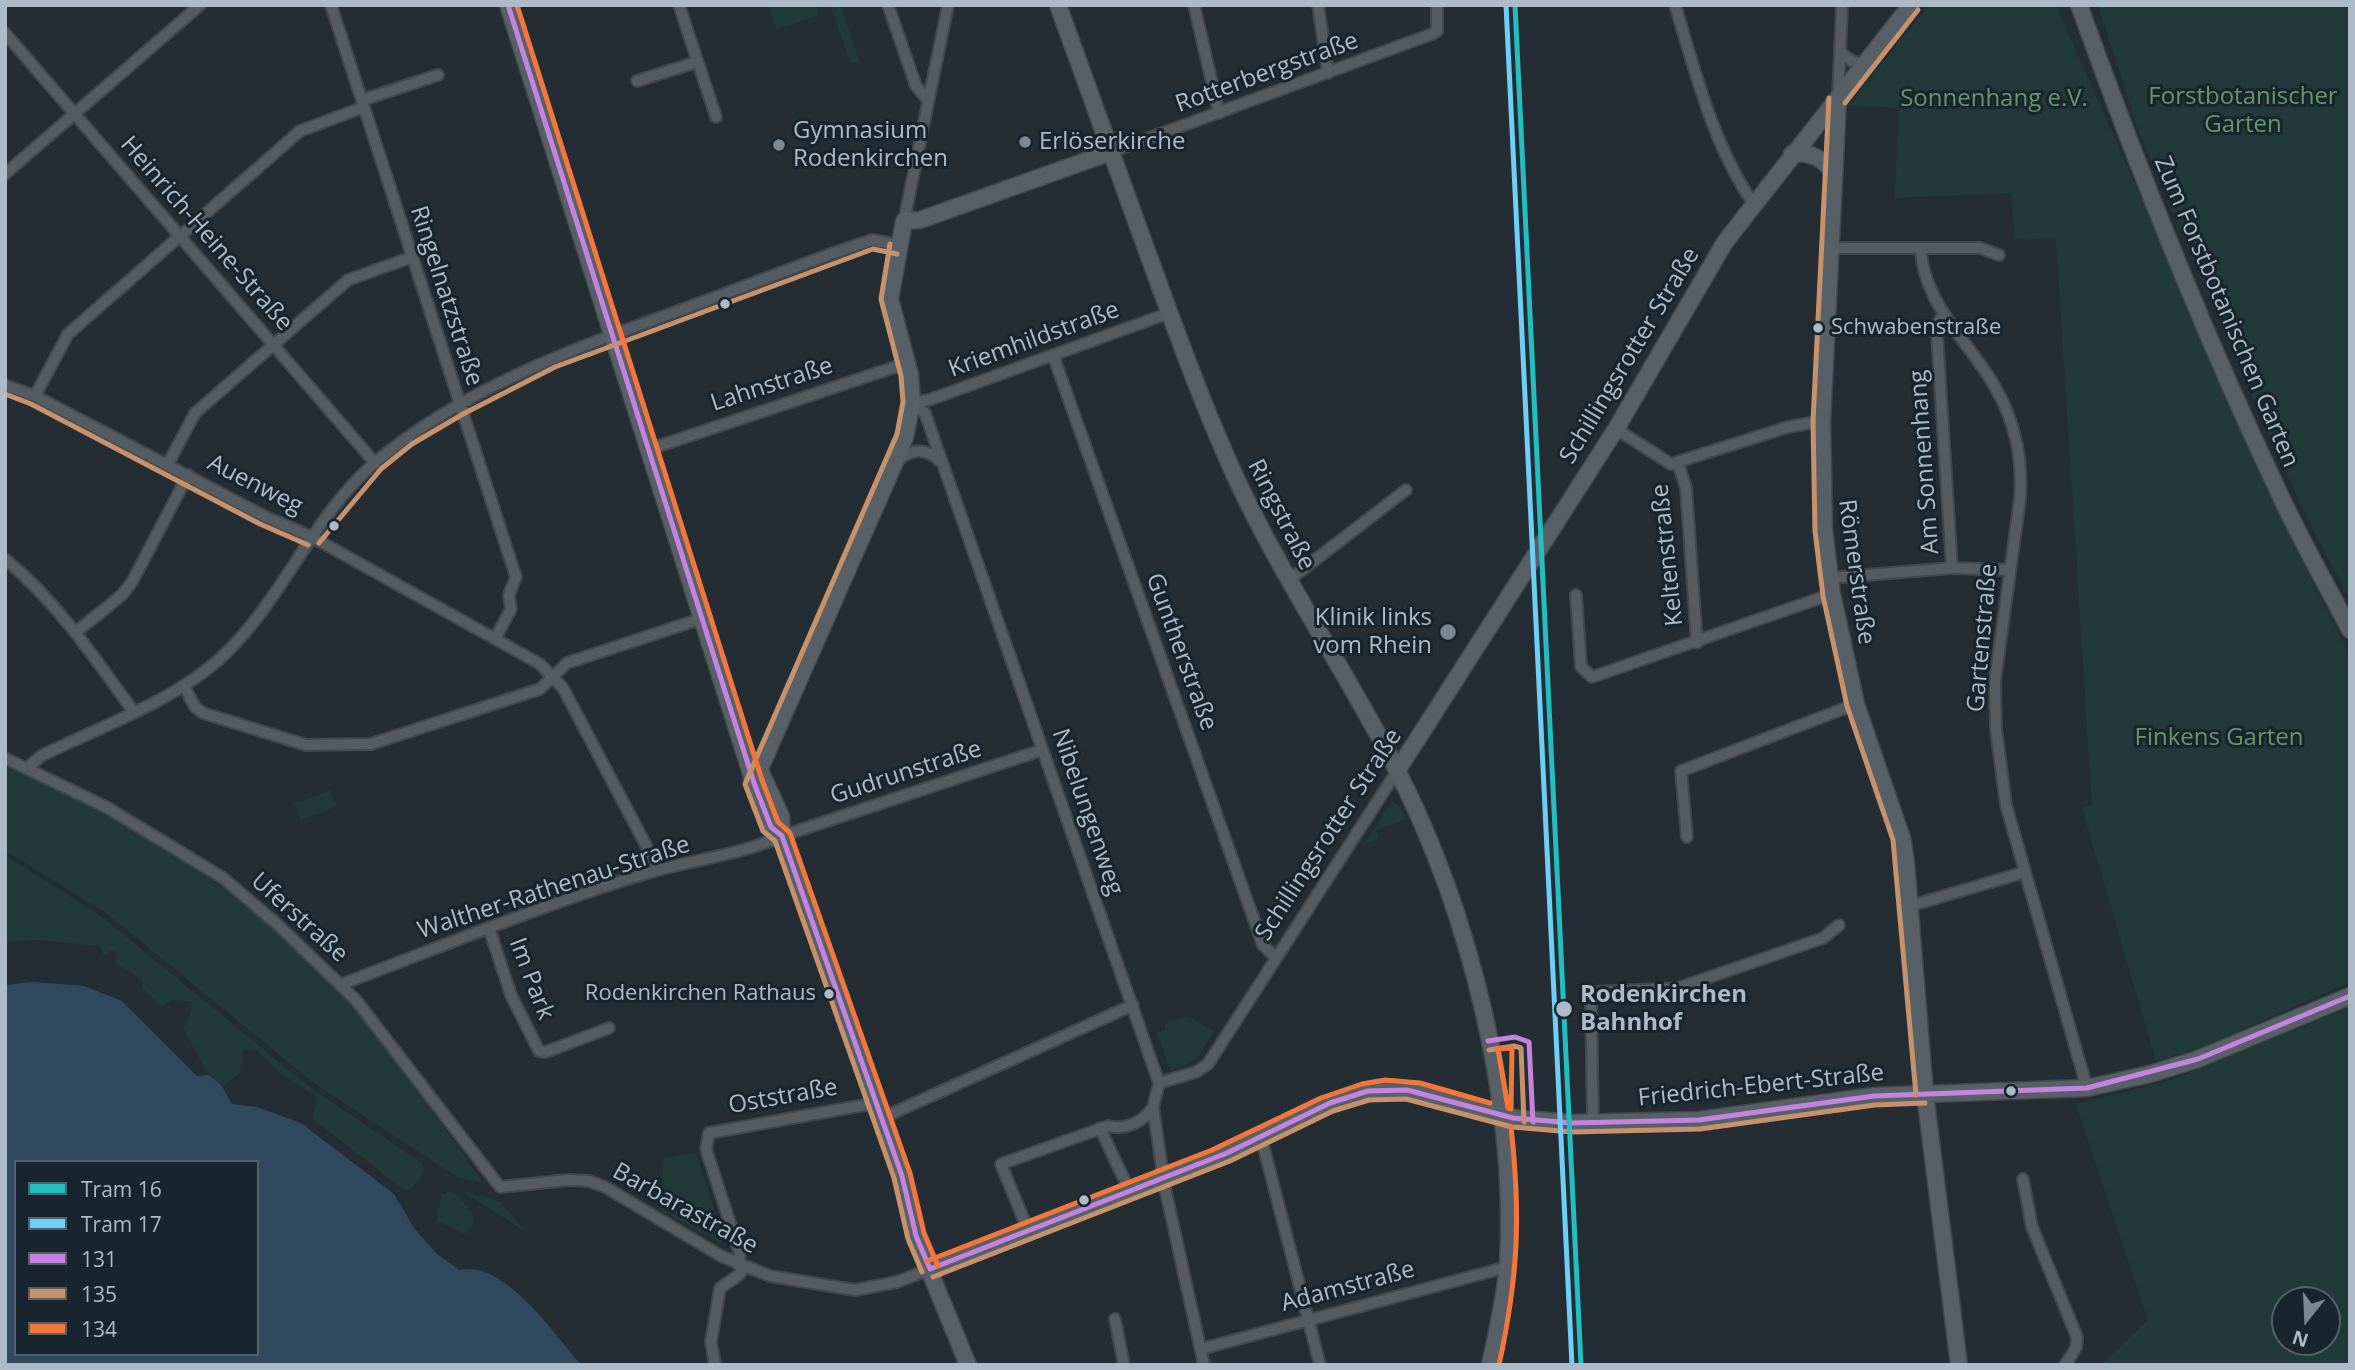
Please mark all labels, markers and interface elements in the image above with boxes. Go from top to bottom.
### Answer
street label: Rotterbergstraße [1172,27,1362,119]
park label: Forstbotanischer Garten [2148,83,2338,139]
park label: Sonnenhang e.V. [1900,85,2088,113]
place label: Gymnasium Rodenkirchen [793,117,948,173]
place label: Erlöserkirche [1039,128,1186,156]
street label: Heinrich-Heine-Straße [114,131,298,337]
marker: Erlöserkirche [1017,134,1033,150]
marker: Gymnasium Rodenkirchen [771,137,787,153]
street label: Zum Forstbotanischen Garten [2147,152,2305,472]
street label: Ringelnatzstraße [403,202,489,390]
street label: Schillingsrotter Straße [1554,243,1706,469]
street label: Kriemhildstraße [945,296,1123,384]
unlabelled marker [718,297,732,311]
place label: Schwabenstraße [1831,315,2001,341]
marker: Schwabenstraße [1811,321,1825,335]
street label: Lahnstraße [707,352,837,418]
street label: Am Sonnenhang [1904,369,1946,555]
street label: Auenweg [202,449,308,521]
street label: Ringstraße [1241,455,1321,575]
street label: Keltenstraße [1646,483,1690,627]
street label: Römerstraße [1832,498,1880,646]
unlabelled marker [327,519,341,533]
street label: Gartenstraße [1962,563,2004,713]
street label: Guntherstraße [1139,570,1223,734]
place label: Klinik links vom Rhein [1313,604,1432,660]
marker: Klinik links vom Rhein [1438,622,1458,642]
street label: Schillingsrotter Straße [1250,724,1408,946]
park label: Finkens Garten [2135,724,2303,752]
street label: Nibelungenweg [1045,725,1129,899]
street label: Gudrunstraße [827,735,985,811]
street label: Walther-Rathenau-Straße [414,830,694,946]
street label: Uferstraße [245,867,353,969]
street label: Im Park [502,934,560,1024]
place label: Rodenkirchen Rathaus [585,981,816,1007]
place label: Rodenkirchen Bahnhof [1580,981,1747,1037]
marker: Rodenkirchen Rathaus [822,987,836,1001]
marker: Rodenkirchen Bahnhof [1554,999,1574,1019]
street label: Friedrich-Ebert-Straße [1637,1059,1885,1113]
street label: Oststraße [726,1073,840,1121]
unlabelled marker [2004,1084,2018,1098]
street label: Barbarastraße [607,1157,763,1261]
legend [14,1160,259,1356]
text: Tram 16 [81,1175,162,1203]
unlabelled marker [1077,1193,1091,1207]
text: Tram 17 [81,1210,162,1238]
text: 131 [81,1245,117,1273]
street label: Adamstraße [1278,1255,1418,1319]
text: 135 [81,1280,117,1308]
north arrow [2271,1286,2341,1356]
text: 134 [81,1315,117,1343]
text: N [2289,1324,2312,1354]

